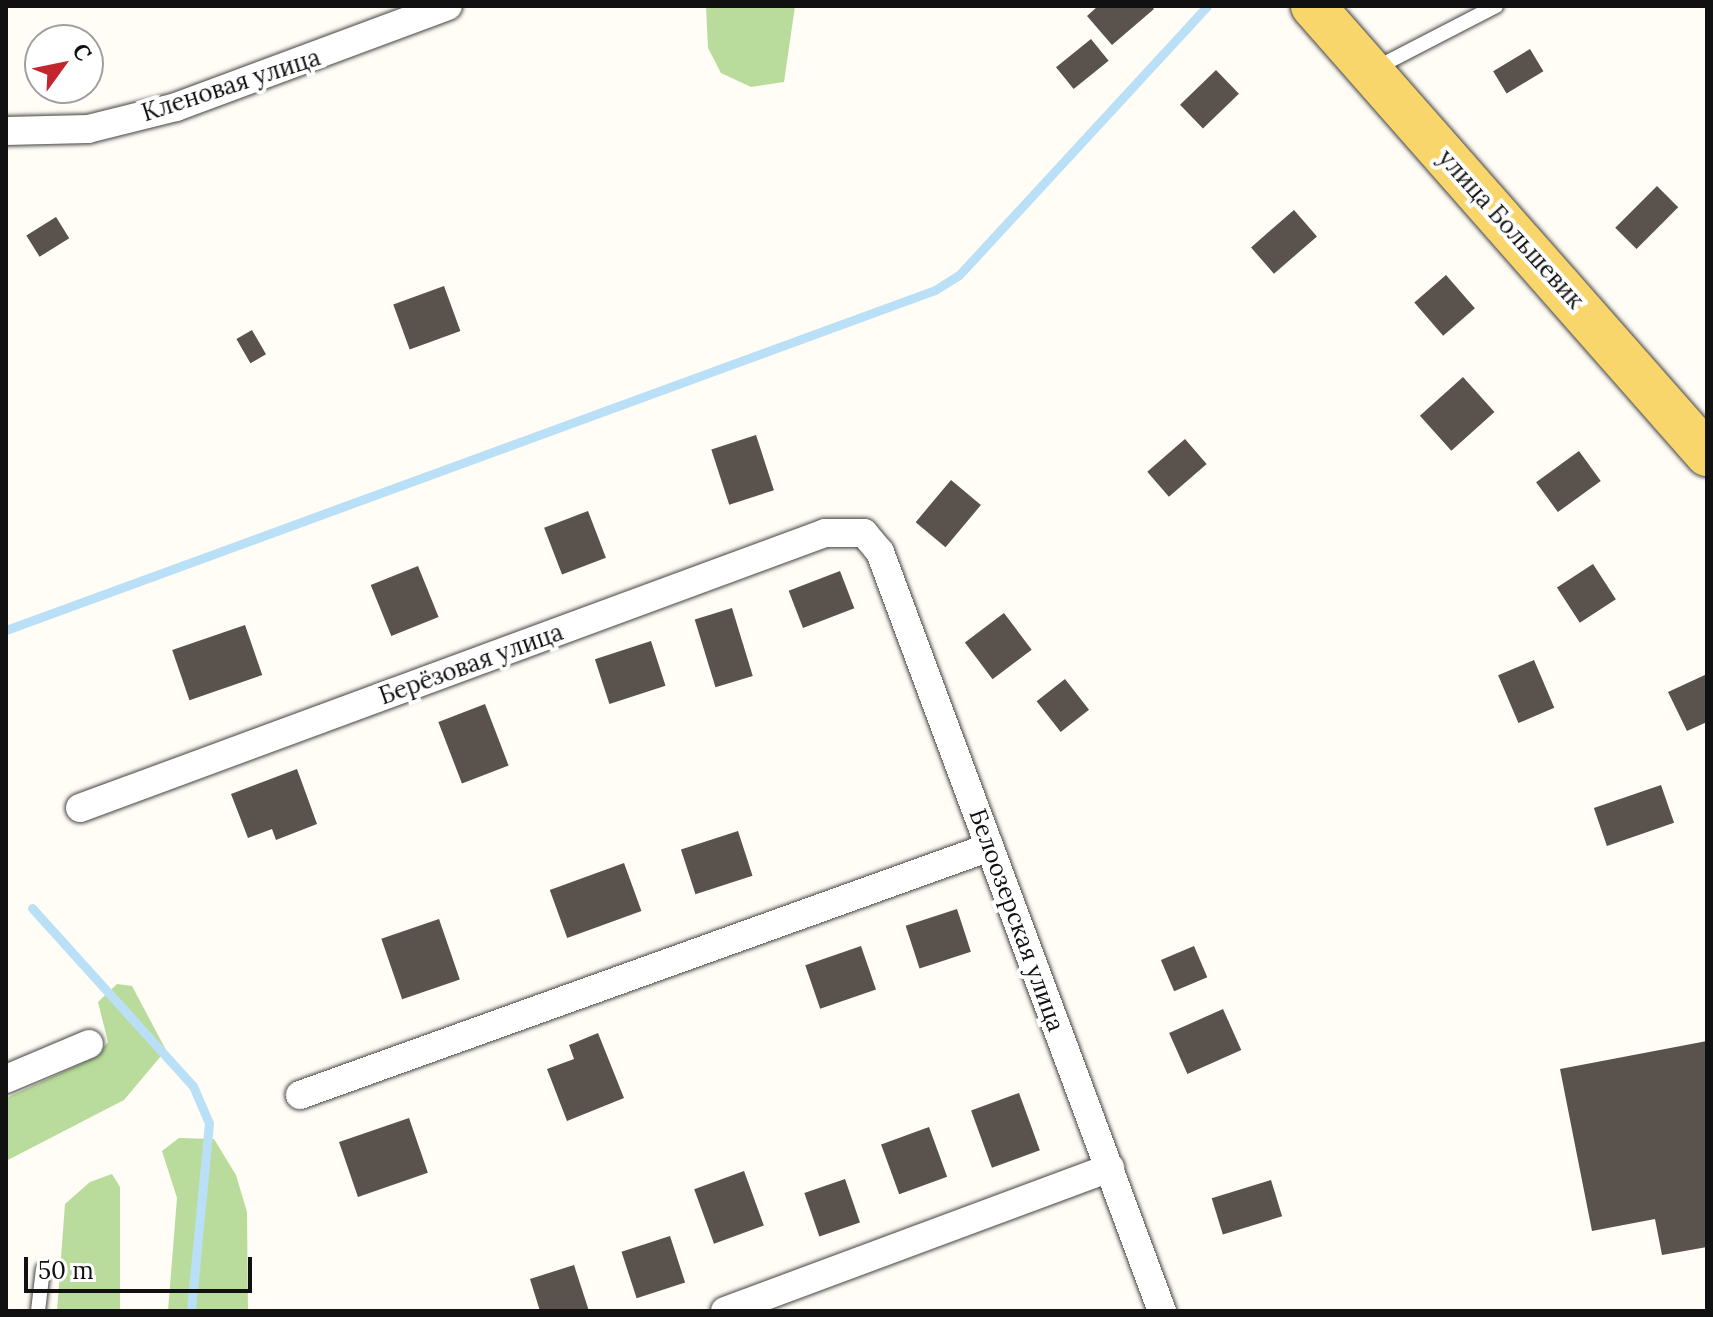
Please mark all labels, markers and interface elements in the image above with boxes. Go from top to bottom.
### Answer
north arrow [24,24,104,104]
text: С [67,38,98,66]
street label: Кленовая улица [138,43,324,127]
street label: улица Большевик [1432,144,1590,314]
street label: Берёзовая улица [375,617,567,711]
street label: Белоозерская улица [963,805,1071,1035]
scale bar [28,1241,256,1291]
text: 50 m [38,1255,94,1286]

